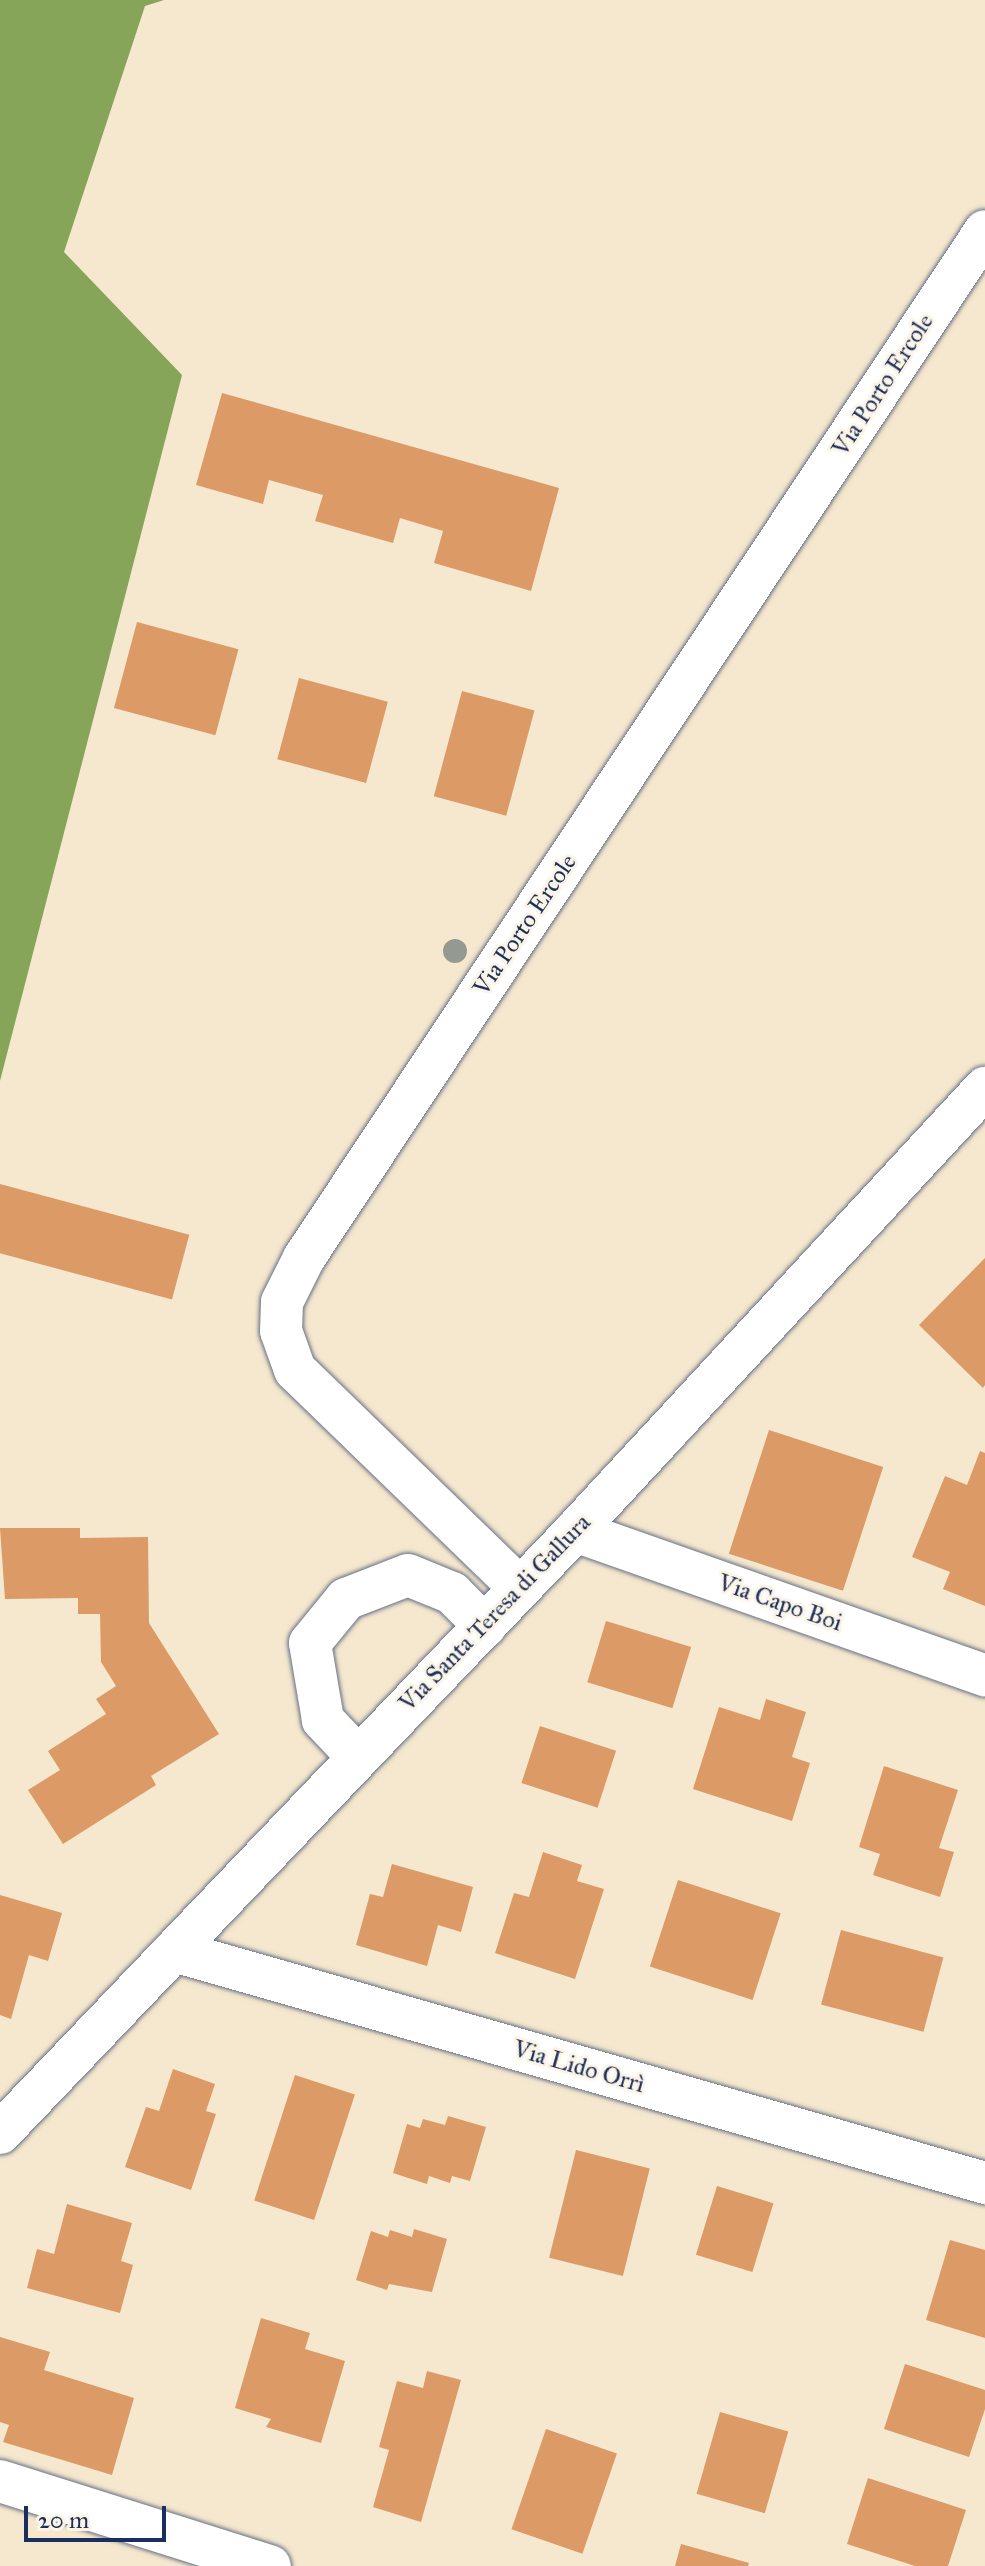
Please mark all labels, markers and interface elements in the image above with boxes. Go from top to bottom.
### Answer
street label: Via Porto Ercole [826,309,940,461]
street label: Via Porto Ercole [467,849,583,1001]
street label: Via Santa Teresa di Gallura [393,1508,597,1718]
street label: Via Capo Boi [714,1568,846,1638]
street label: Via Lido Orrì [510,2035,648,2099]
scale bar [28,2490,170,2540]
text: 20 m [38,2505,89,2535]

